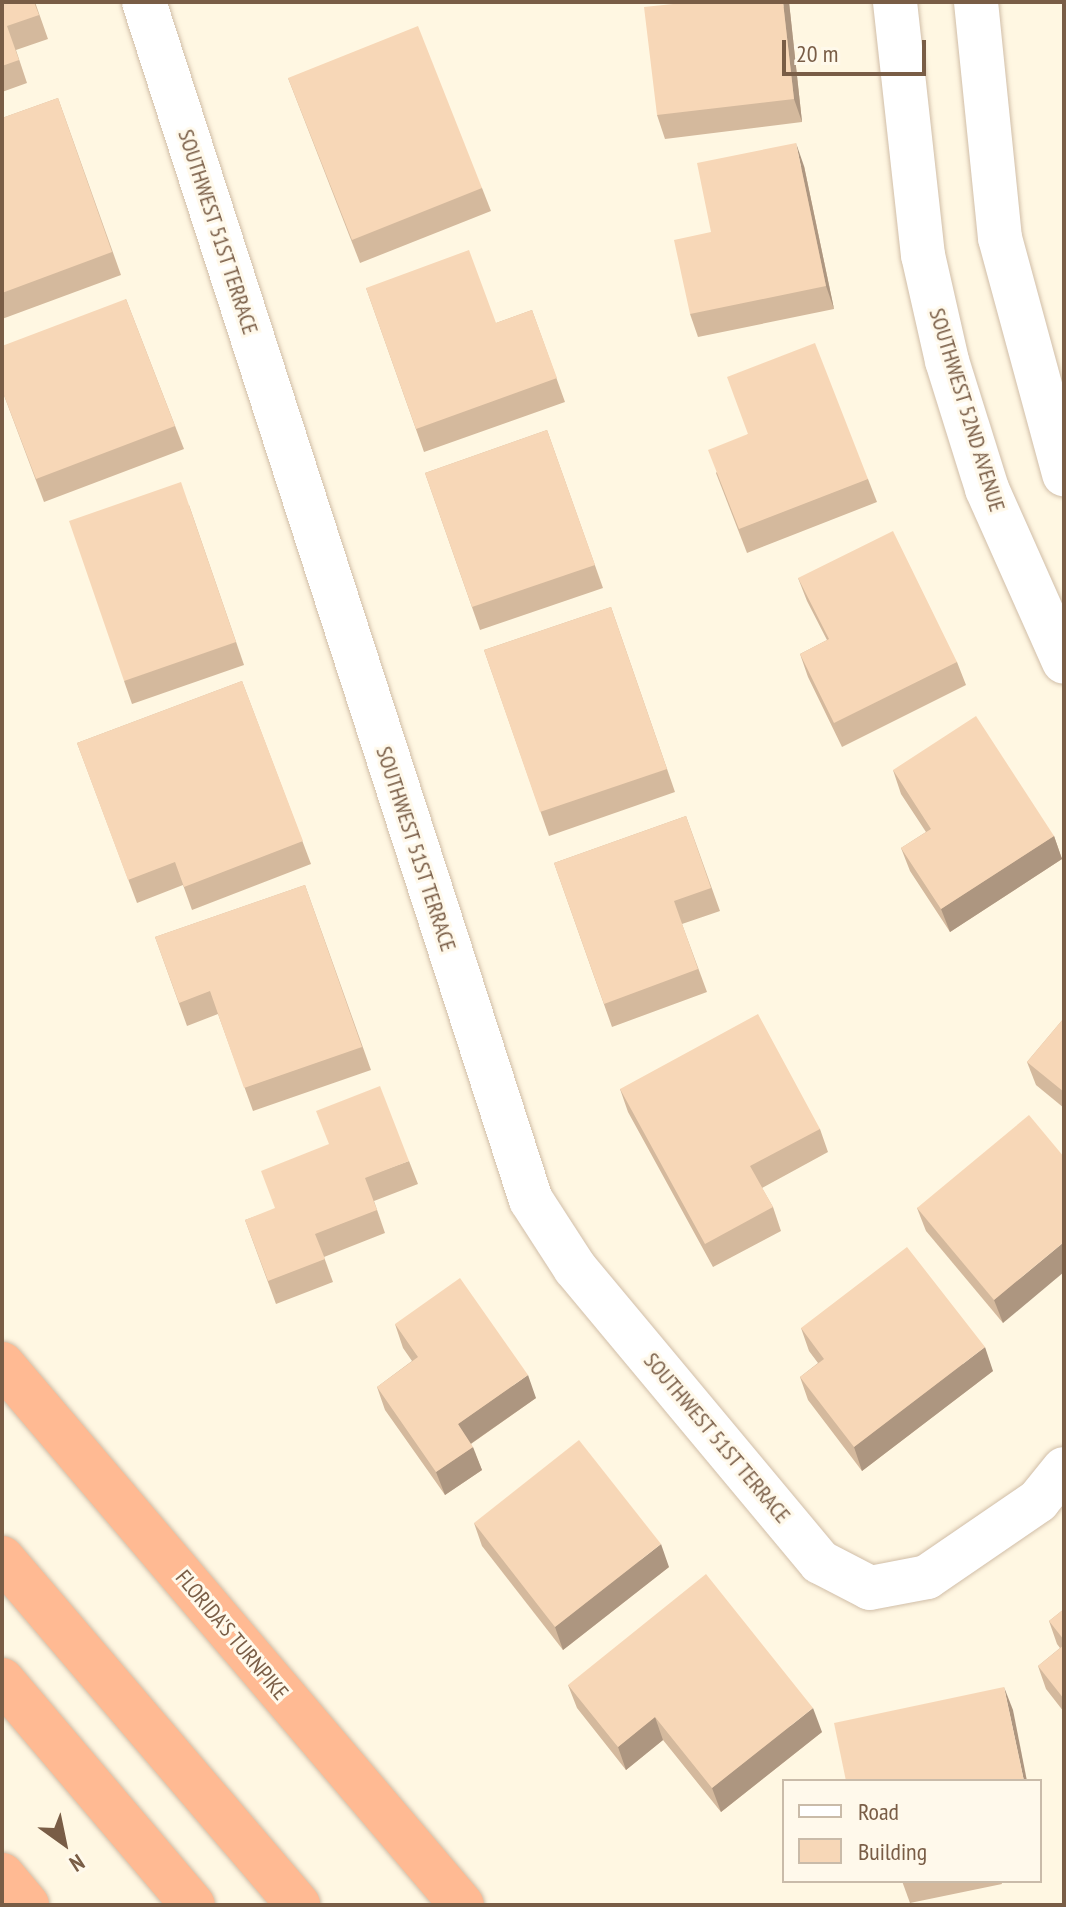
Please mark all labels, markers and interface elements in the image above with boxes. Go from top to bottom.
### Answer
scale bar [786,24,930,74]
text: 20 m [796,38,838,69]
street label: SOUTHWEST 51ST TERRACE [172,125,264,339]
street label: SOUTHWEST 52ND AVENUE [923,305,1011,515]
street label: SOUTHWEST 51ST TERRACE [370,742,462,956]
street label: SOUTHWEST 51ST TERRACE [638,1347,796,1529]
street label: FLORIDA'S TURNPIKE [170,1565,294,1705]
legend [782,1779,1042,1883]
text: Road [858,1796,899,1827]
north arrow [24,1803,104,1883]
text: Building [858,1836,927,1867]
text: N [64,1848,90,1878]

